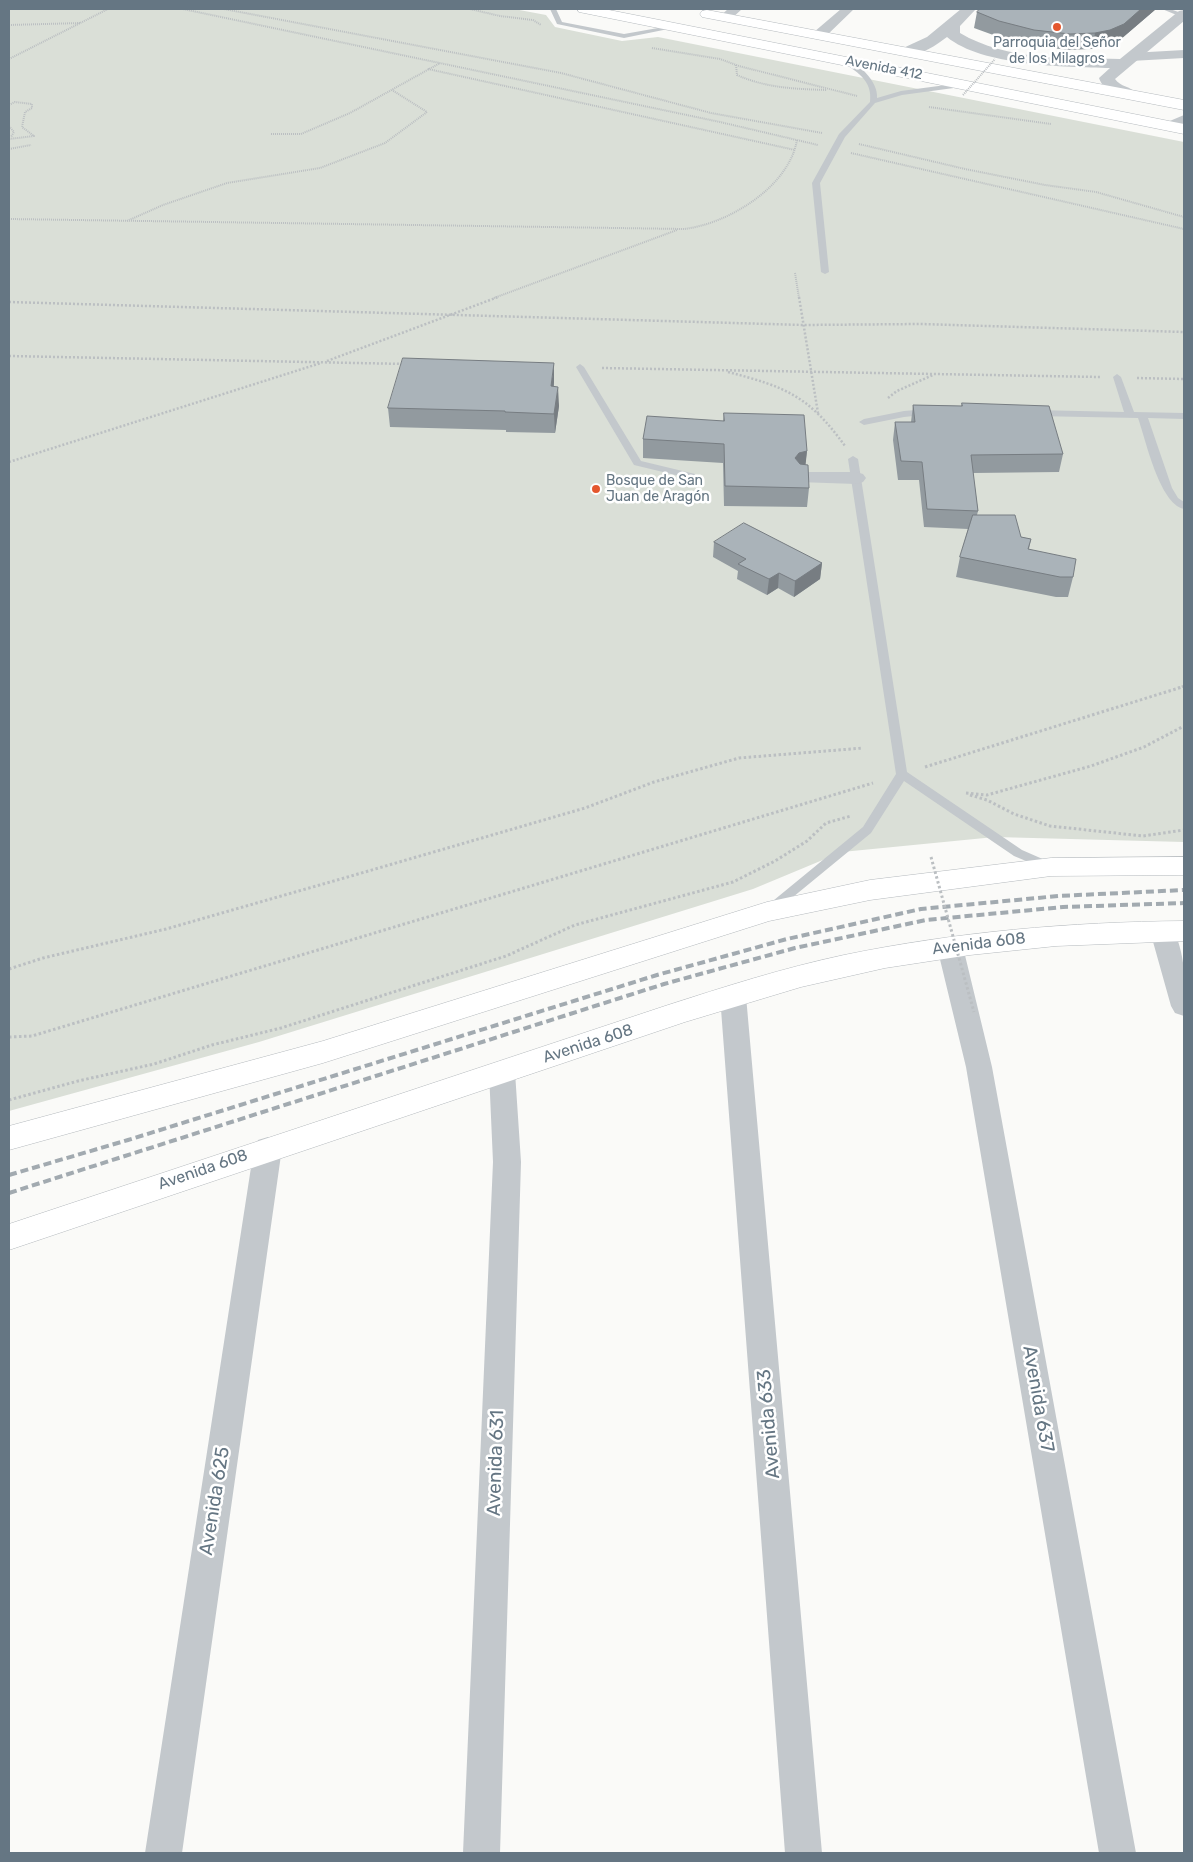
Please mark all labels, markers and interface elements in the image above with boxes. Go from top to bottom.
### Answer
marker: Parroquia del Señor de los Milagros [1051,21,1063,33]
place label: Parroquia del Señor de los Milagros [993,35,1121,68]
street label: Avenida 412 [844,52,924,84]
place label: Bosque de San Juan de Aragón [606,473,710,506]
marker: Bosque de San Juan de Aragón [590,483,602,495]
street label: Avenida 608 [931,929,1027,959]
street label: Avenida 608 [541,1020,635,1068]
street label: Avenida 608 [156,1146,250,1194]
street label: Avenida 637 [1017,1344,1059,1454]
street label: Avenida 633 [753,1368,785,1480]
street label: Avenida 631 [483,1410,509,1516]
street label: Avenida 625 [195,1445,235,1557]

